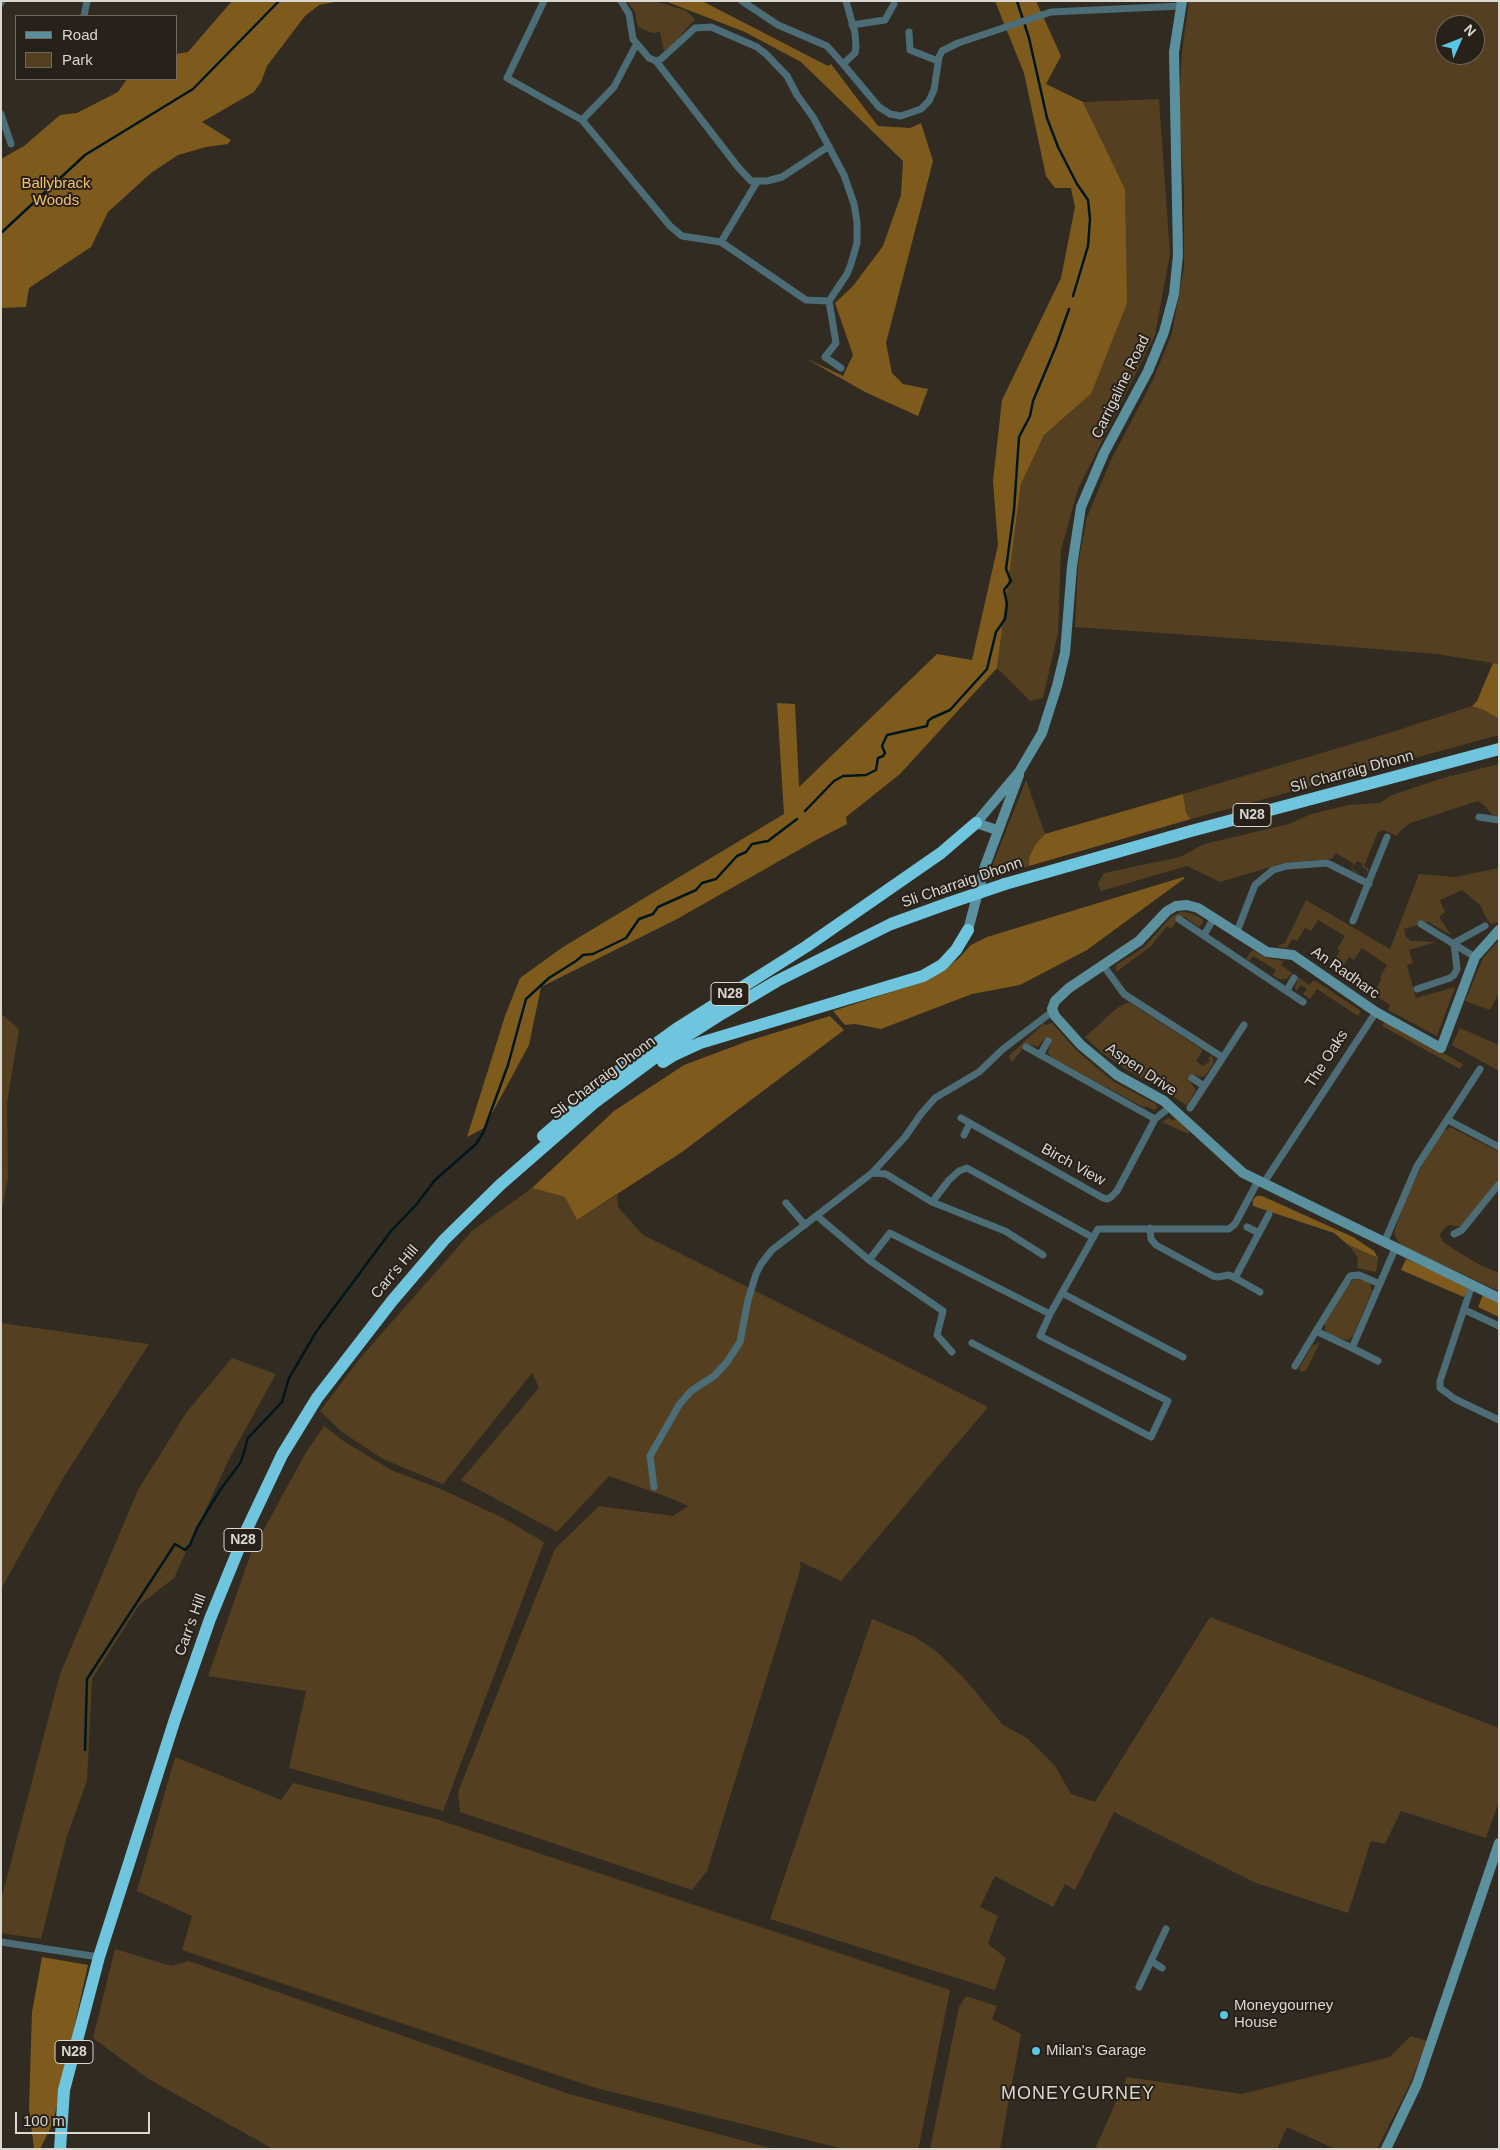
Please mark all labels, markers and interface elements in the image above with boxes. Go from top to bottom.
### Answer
legend [15,15,178,80]
north arrow [1435,15,1485,65]
text: N [1461,21,1479,39]
text: Road [62,26,98,43]
text: Park [62,51,93,68]
park label: Ballybrack Woods [21,175,91,210]
street label: Carrigaline Road [1088,332,1154,442]
street label: Sli Charraig Dhonn [1288,747,1416,797]
road number: N28 [1233,804,1271,826]
street label: Sli Charraig Dhonn [899,854,1025,912]
street label: An Radharc [1307,943,1383,1003]
road number: N28 [711,982,749,1006]
street label: The Oaks [1302,1027,1352,1091]
street label: Sli Charraig Dhonn [547,1033,659,1123]
street label: Aspen Drive [1102,1040,1180,1100]
street label: Birch View [1038,1140,1108,1190]
street label: Carr's Hill [367,1241,423,1303]
road number: N28 [224,1528,262,1552]
street label: Carr's Hill [172,1592,210,1658]
place label: Moneygourney House [1234,1997,1333,2032]
marker: Moneygourney House [1218,2009,1230,2021]
road number: N28 [55,2040,93,2064]
place label: Milan's Garage [1046,2042,1146,2060]
marker: Milan's Garage [1030,2045,1042,2057]
district label: MONEYGURNEY [1000,2083,1156,2105]
scale bar [18,2102,152,2134]
text: 100 m [23,2112,65,2129]

